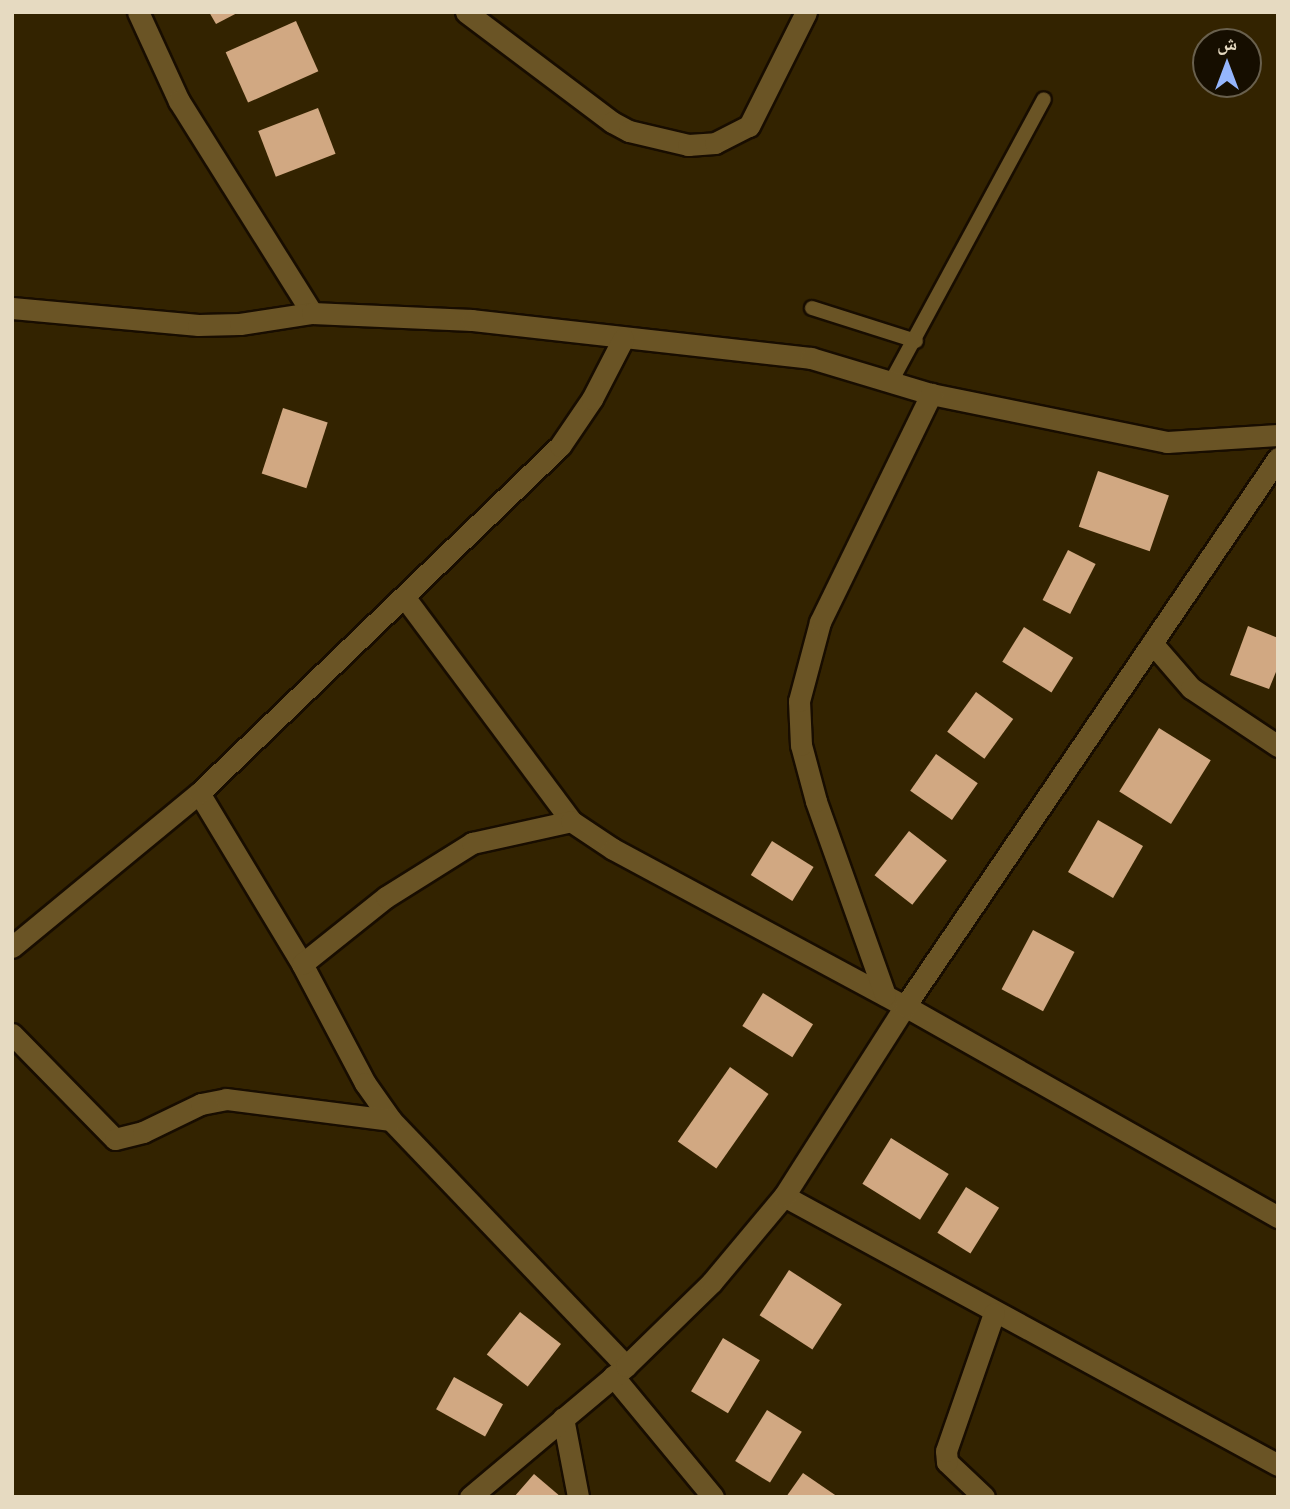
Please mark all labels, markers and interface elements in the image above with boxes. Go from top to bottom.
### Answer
north arrow [1192,28,1262,98]
text: ش [1217,32,1237,55]

